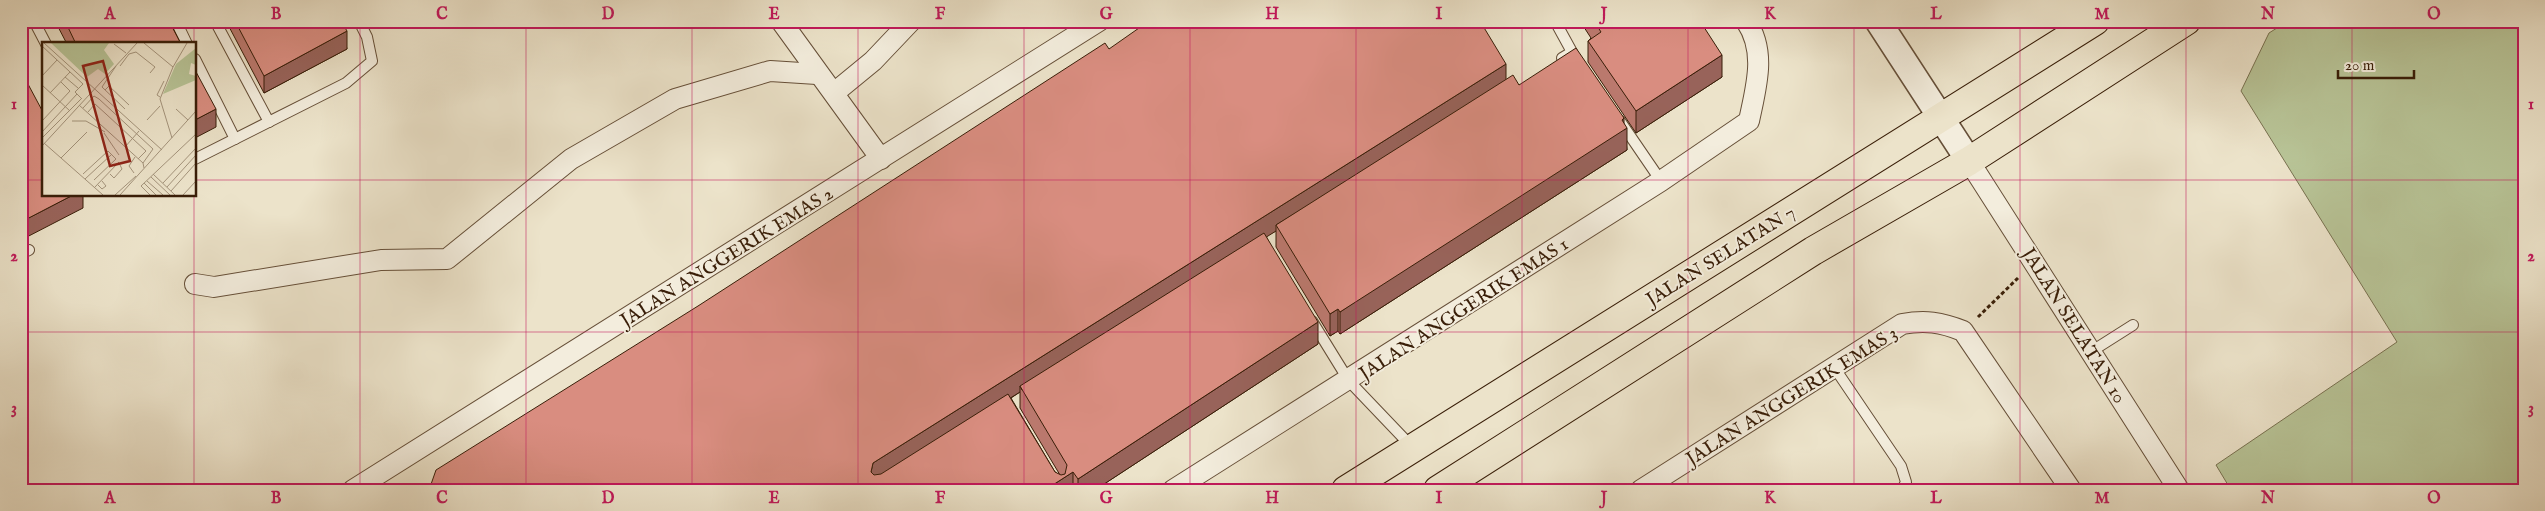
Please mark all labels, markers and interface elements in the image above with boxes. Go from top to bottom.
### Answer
text: A [104,5,117,25]
text: B [271,5,282,25]
text: C [436,5,448,25]
text: D [602,5,615,25]
text: E [768,5,780,25]
text: F [935,5,946,25]
text: G [1100,5,1113,25]
text: H [1265,5,1279,25]
text: I [1436,5,1443,25]
text: J [1599,5,1608,25]
text: K [1764,5,1777,25]
text: L [1930,5,1942,25]
text: M [2094,5,2110,25]
text: N [2260,5,2275,25]
text: O [2427,5,2441,25]
inset map [42,42,196,196]
scale bar [2338,48,2414,80]
text: 20 m [2345,56,2375,75]
text: 1 [11,95,17,115]
text: 1 [2528,95,2534,115]
street label: JALAN ANGGERIK EMAS 2 [614,182,838,334]
street label: JALAN SELATAN 7 [1640,201,1800,313]
street label: JALAN ANGGERIK EMAS 1 [1353,233,1573,387]
street label: JALAN SELATAN 10 [2015,242,2131,408]
text: 2 [10,247,18,267]
text: 2 [2527,247,2535,267]
street label: JALAN ANGGERIK EMAS 3 [1680,322,1902,473]
text: 3 [11,399,17,419]
text: 3 [2528,399,2534,419]
text: A [104,489,117,509]
text: B [271,489,282,509]
text: C [436,489,448,509]
text: D [602,489,615,509]
text: E [768,489,780,509]
text: F [935,489,946,509]
text: G [1100,489,1113,509]
text: H [1265,489,1279,509]
text: I [1436,489,1443,509]
text: J [1599,489,1608,509]
text: K [1764,489,1777,509]
text: L [1930,489,1942,509]
text: M [2094,489,2110,509]
text: N [2260,489,2275,509]
text: O [2427,489,2441,509]

